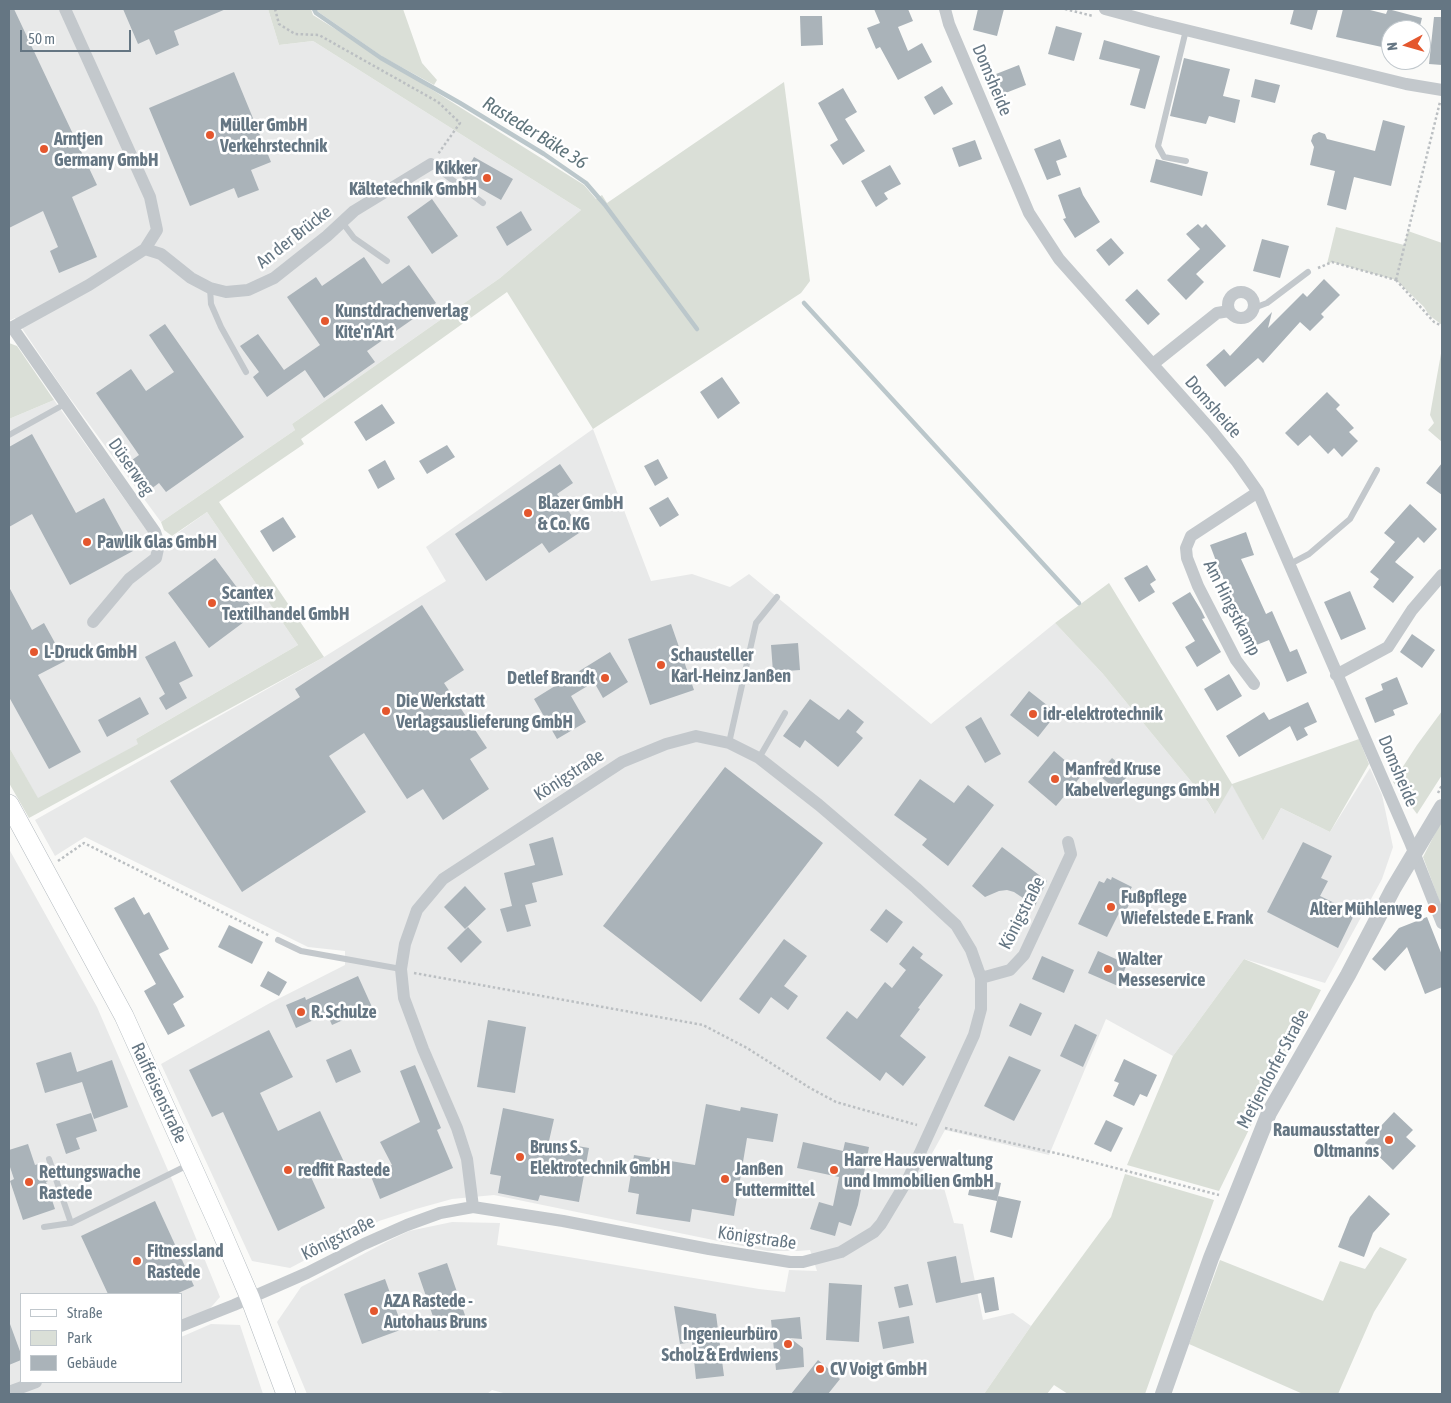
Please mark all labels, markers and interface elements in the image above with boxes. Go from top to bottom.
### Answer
scale bar [22,20,134,52]
north arrow [1381,20,1431,70]
text: 50 m [28,30,55,47]
street label: Domsheide [967,41,1017,119]
text: N [1384,42,1400,51]
water label: Rasteder Bäke 36 [478,92,592,174]
place label: Müller GmbH Verkehrstechnik [220,114,327,156]
place label: Arntjen Germany GmbH [54,128,158,170]
marker: Müller GmbH Verkehrstechnik [204,129,216,141]
marker: Arntjen Germany GmbH [38,143,50,155]
place label: Kikker Kältetechnik GmbH [349,157,477,200]
marker: Kikker Kältetechnik GmbH [481,172,493,184]
street label: An der Brücke [252,201,336,273]
place label: Kunstdrachenverlag Kite'n'Art [335,300,468,342]
marker: Kunstdrachenverlag Kite'n'Art [319,315,331,327]
street label: Domsheide [1180,371,1246,443]
street label: Düserweg [103,434,159,500]
place label: Blazer GmbH & Co. KG [538,492,623,534]
marker: Blazer GmbH & Co. KG [522,507,534,519]
place label: Pawlik Glas GmbH [97,531,217,553]
marker: Pawlik Glas GmbH [81,536,93,548]
street label: Am Hingstkamp [1199,556,1265,660]
place label: Scantex Textilhandel GmbH [222,582,349,624]
marker: Scantex Textilhandel GmbH [206,597,218,609]
place label: L-Druck GmbH [44,641,137,663]
place label: Schausteller Karl-Heinz Janßen [671,644,791,686]
marker: L-Druck GmbH [28,646,40,658]
marker: Schausteller Karl-Heinz Janßen [655,659,667,671]
place label: Detlef Brandt [507,667,595,689]
marker: Detlef Brandt [599,672,611,684]
place label: Die Werkstatt Verlagsauslieferung GmbH [396,690,573,732]
place label: idr-elektrotechnik [1043,703,1163,725]
marker: Die Werkstatt Verlagsauslieferung GmbH [380,705,392,717]
marker: idr-elektrotechnik [1027,708,1039,720]
street label: Domsheide [1373,732,1423,810]
street label: Königstraße [530,744,608,806]
place label: Manfred Kruse Kabelverlegungs GmbH [1065,758,1220,801]
marker: Manfred Kruse Kabelverlegungs GmbH [1049,773,1061,785]
street label: Königstraße [994,873,1050,953]
place label: Fußpflege Wiefelstede E. Frank [1121,886,1253,929]
place label: Alter Mühlenweg [1310,898,1422,920]
marker: Fußpflege Wiefelstede E. Frank [1105,901,1117,913]
marker: Alter Mühlenweg [1426,903,1438,915]
place label: Walter Messeservice [1118,948,1205,991]
marker: Walter Messeservice [1102,963,1114,975]
place label: R. Schulze [311,1001,377,1023]
marker: R. Schulze [295,1006,307,1018]
street label: Metjendorfer Straße [1232,1006,1314,1132]
street label: Raiffeisenstraße [126,1039,192,1147]
place label: Raumausstatter Oltmanns [1273,1119,1379,1162]
marker: Raumausstatter Oltmanns [1383,1134,1395,1146]
place label: Bruns S. Elektrotechnik GmbH [530,1136,671,1178]
place label: Harre Hausverwaltung und Immobilien GmbH [844,1149,994,1192]
marker: Bruns S. Elektrotechnik GmbH [514,1151,526,1163]
place label: Janßen Futtermittel [735,1158,815,1200]
place label: redfit Rastede [298,1159,390,1181]
place label: Rettungswache Rastede [39,1161,141,1204]
marker: redfit Rastede [282,1164,294,1176]
marker: Harre Hausverwaltung und Immobilien GmbH [828,1164,840,1176]
marker: Janßen Futtermittel [719,1173,731,1185]
marker: Rettungswache Rastede [23,1176,35,1188]
street label: Königstraße [298,1211,378,1265]
street label: Königstraße [716,1222,798,1254]
place label: Fitnessland Rastede [147,1240,224,1282]
marker: Fitnessland Rastede [131,1255,143,1267]
place label: AZA Rastede - Autohaus Bruns [384,1290,487,1332]
legend [20,1293,182,1383]
text: Straße [67,1304,103,1321]
marker: AZA Rastede - Autohaus Bruns [368,1305,380,1317]
place label: Ingenieurbüro Scholz & Erdwiens [661,1323,778,1366]
text: Park [67,1329,92,1346]
marker: Ingenieurbüro Scholz & Erdwiens [782,1338,794,1350]
text: Gebäude [67,1354,117,1371]
place label: CV Voigt GmbH [830,1358,927,1380]
marker: CV Voigt GmbH [814,1363,826,1375]

